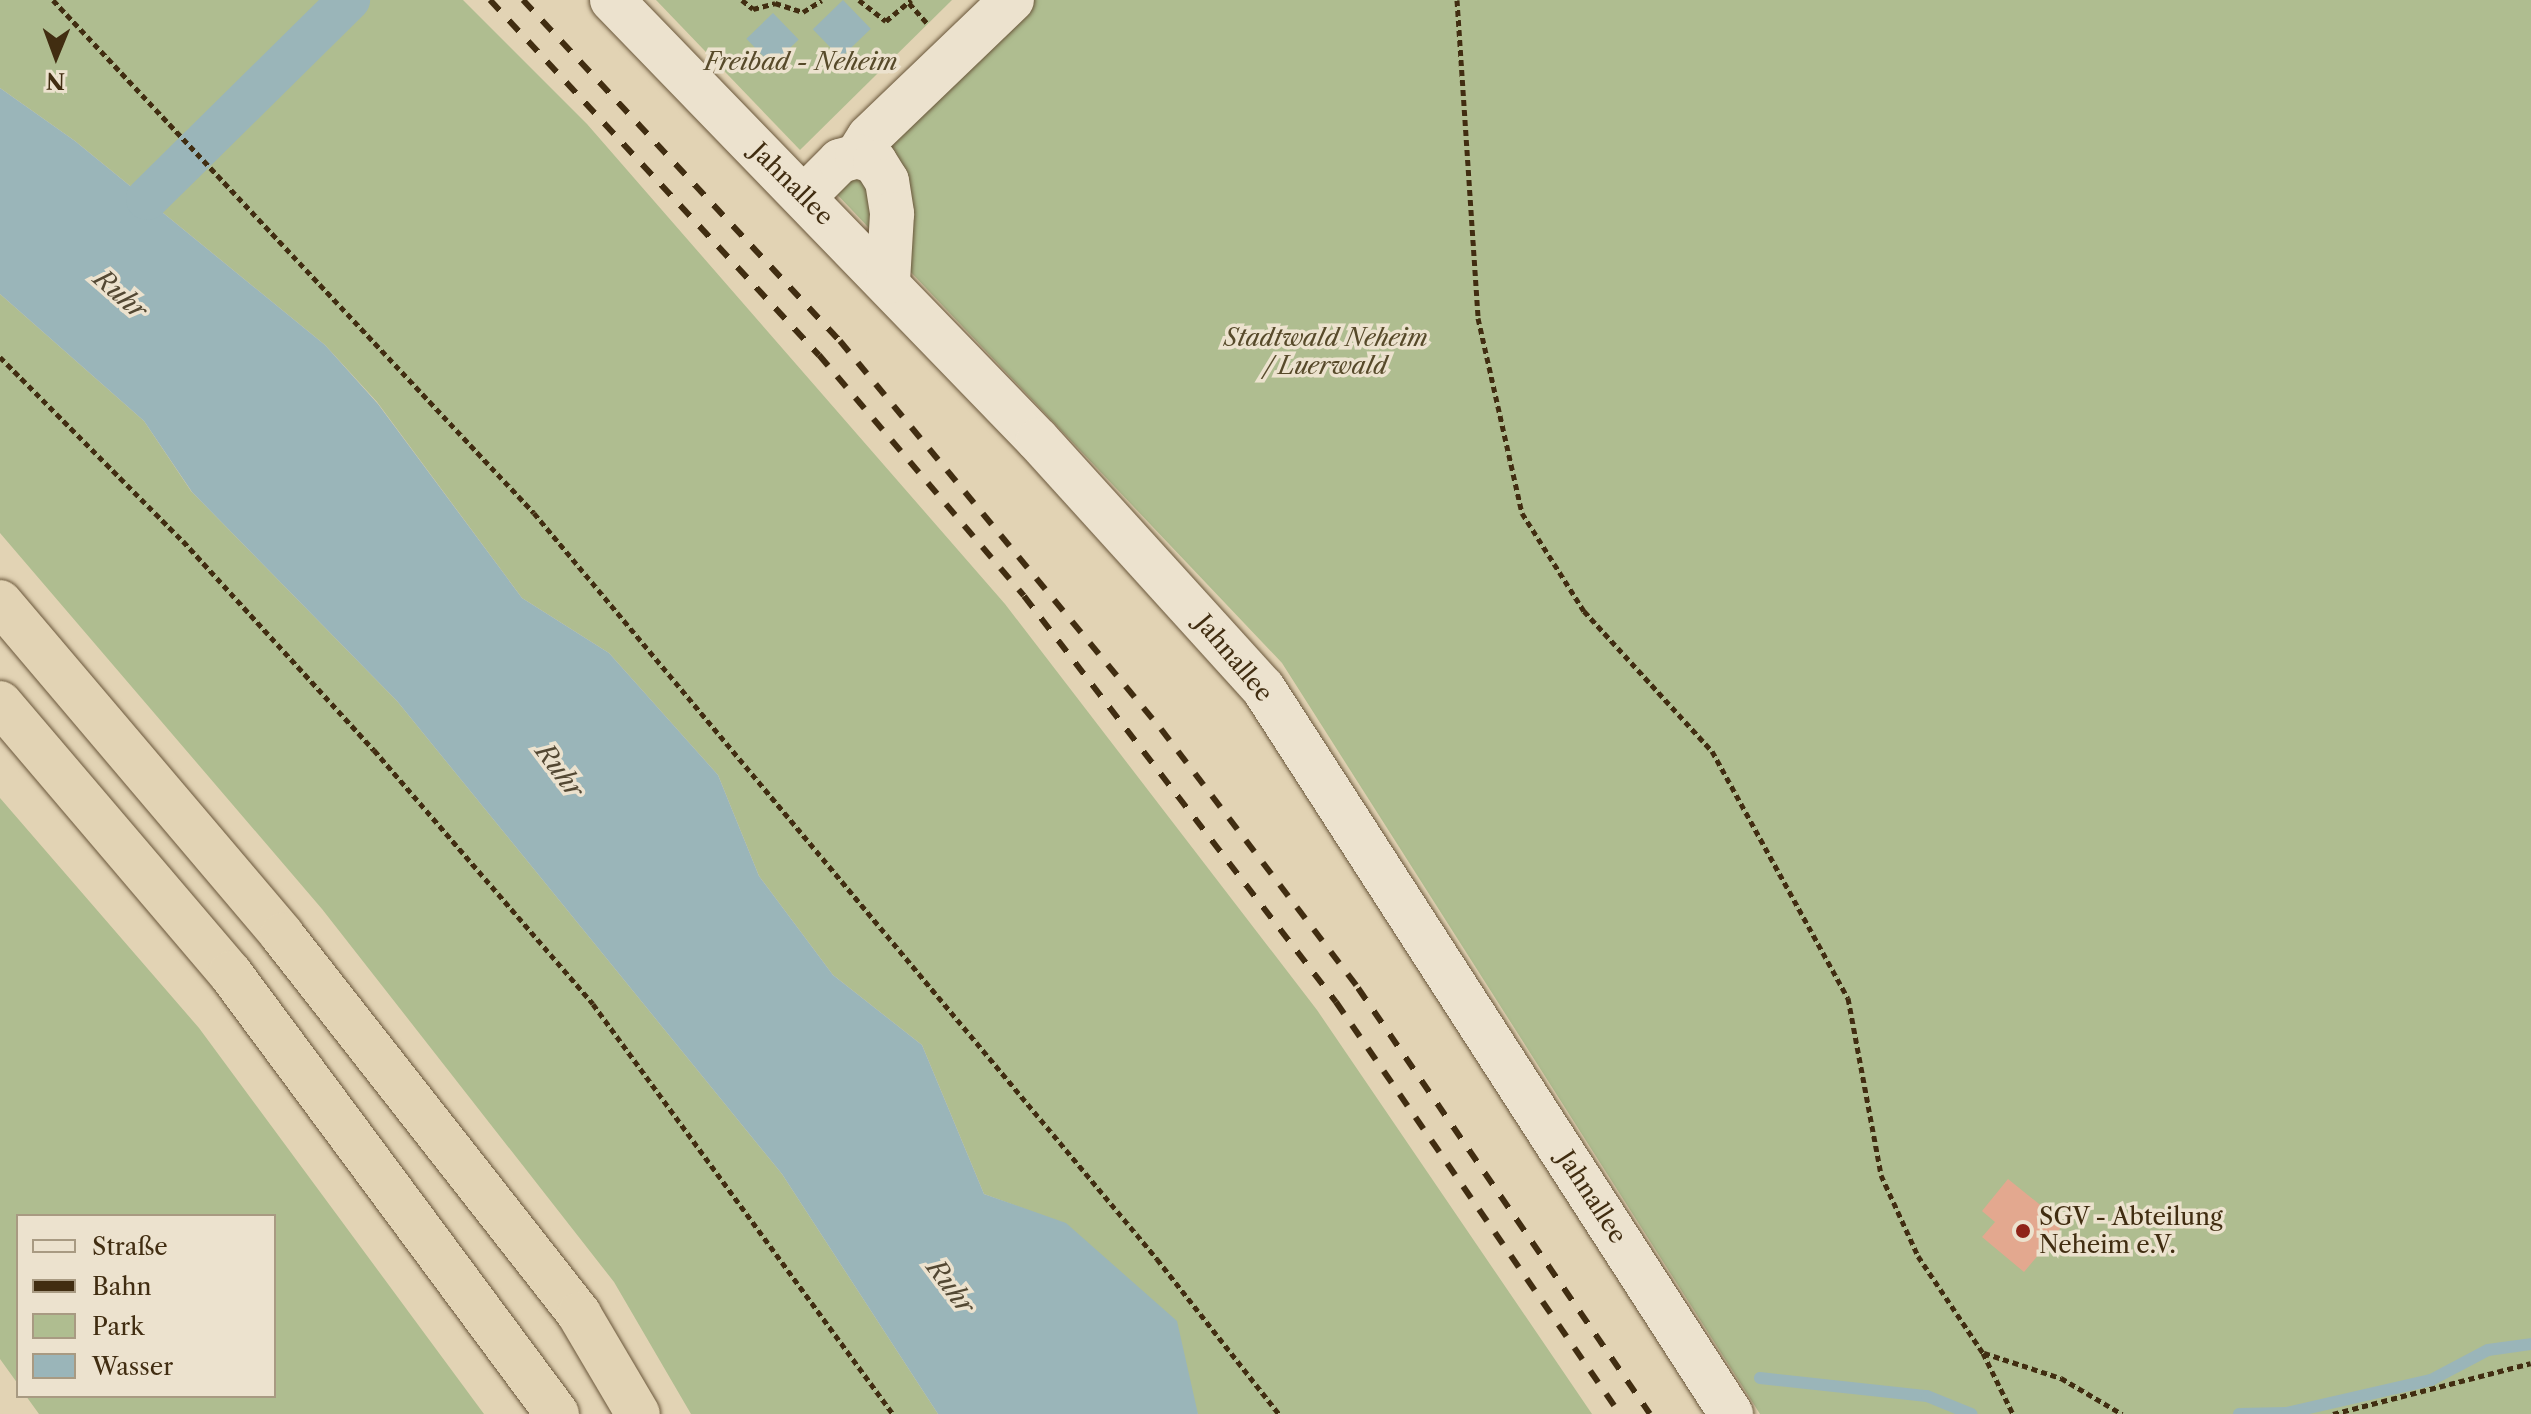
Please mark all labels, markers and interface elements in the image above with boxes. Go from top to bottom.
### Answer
north arrow [16,16,96,96]
park label: Freibad - Neheim [704,48,898,76]
text: N [46,67,65,94]
street label: Jahnallee [745,137,839,231]
water label: Ruhr [87,263,153,327]
park label: Stadtwald Neheim / Luerwald [1224,324,1428,380]
street label: Jahnallee [1189,609,1279,707]
water label: Ruhr [528,738,590,804]
street label: Jahnallee [1551,1145,1633,1249]
place label: SGV - Abteilung Neheim e.V. [2039,1203,2225,1259]
legend [16,1214,276,1398]
marker: SGV - Abteilung Neheim e.V. [2014,1222,2032,1240]
text: Straße [92,1232,168,1261]
water label: Ruhr [919,1254,981,1320]
text: Bahn [92,1272,151,1301]
text: Park [92,1312,144,1341]
text: Wasser [92,1352,173,1381]

